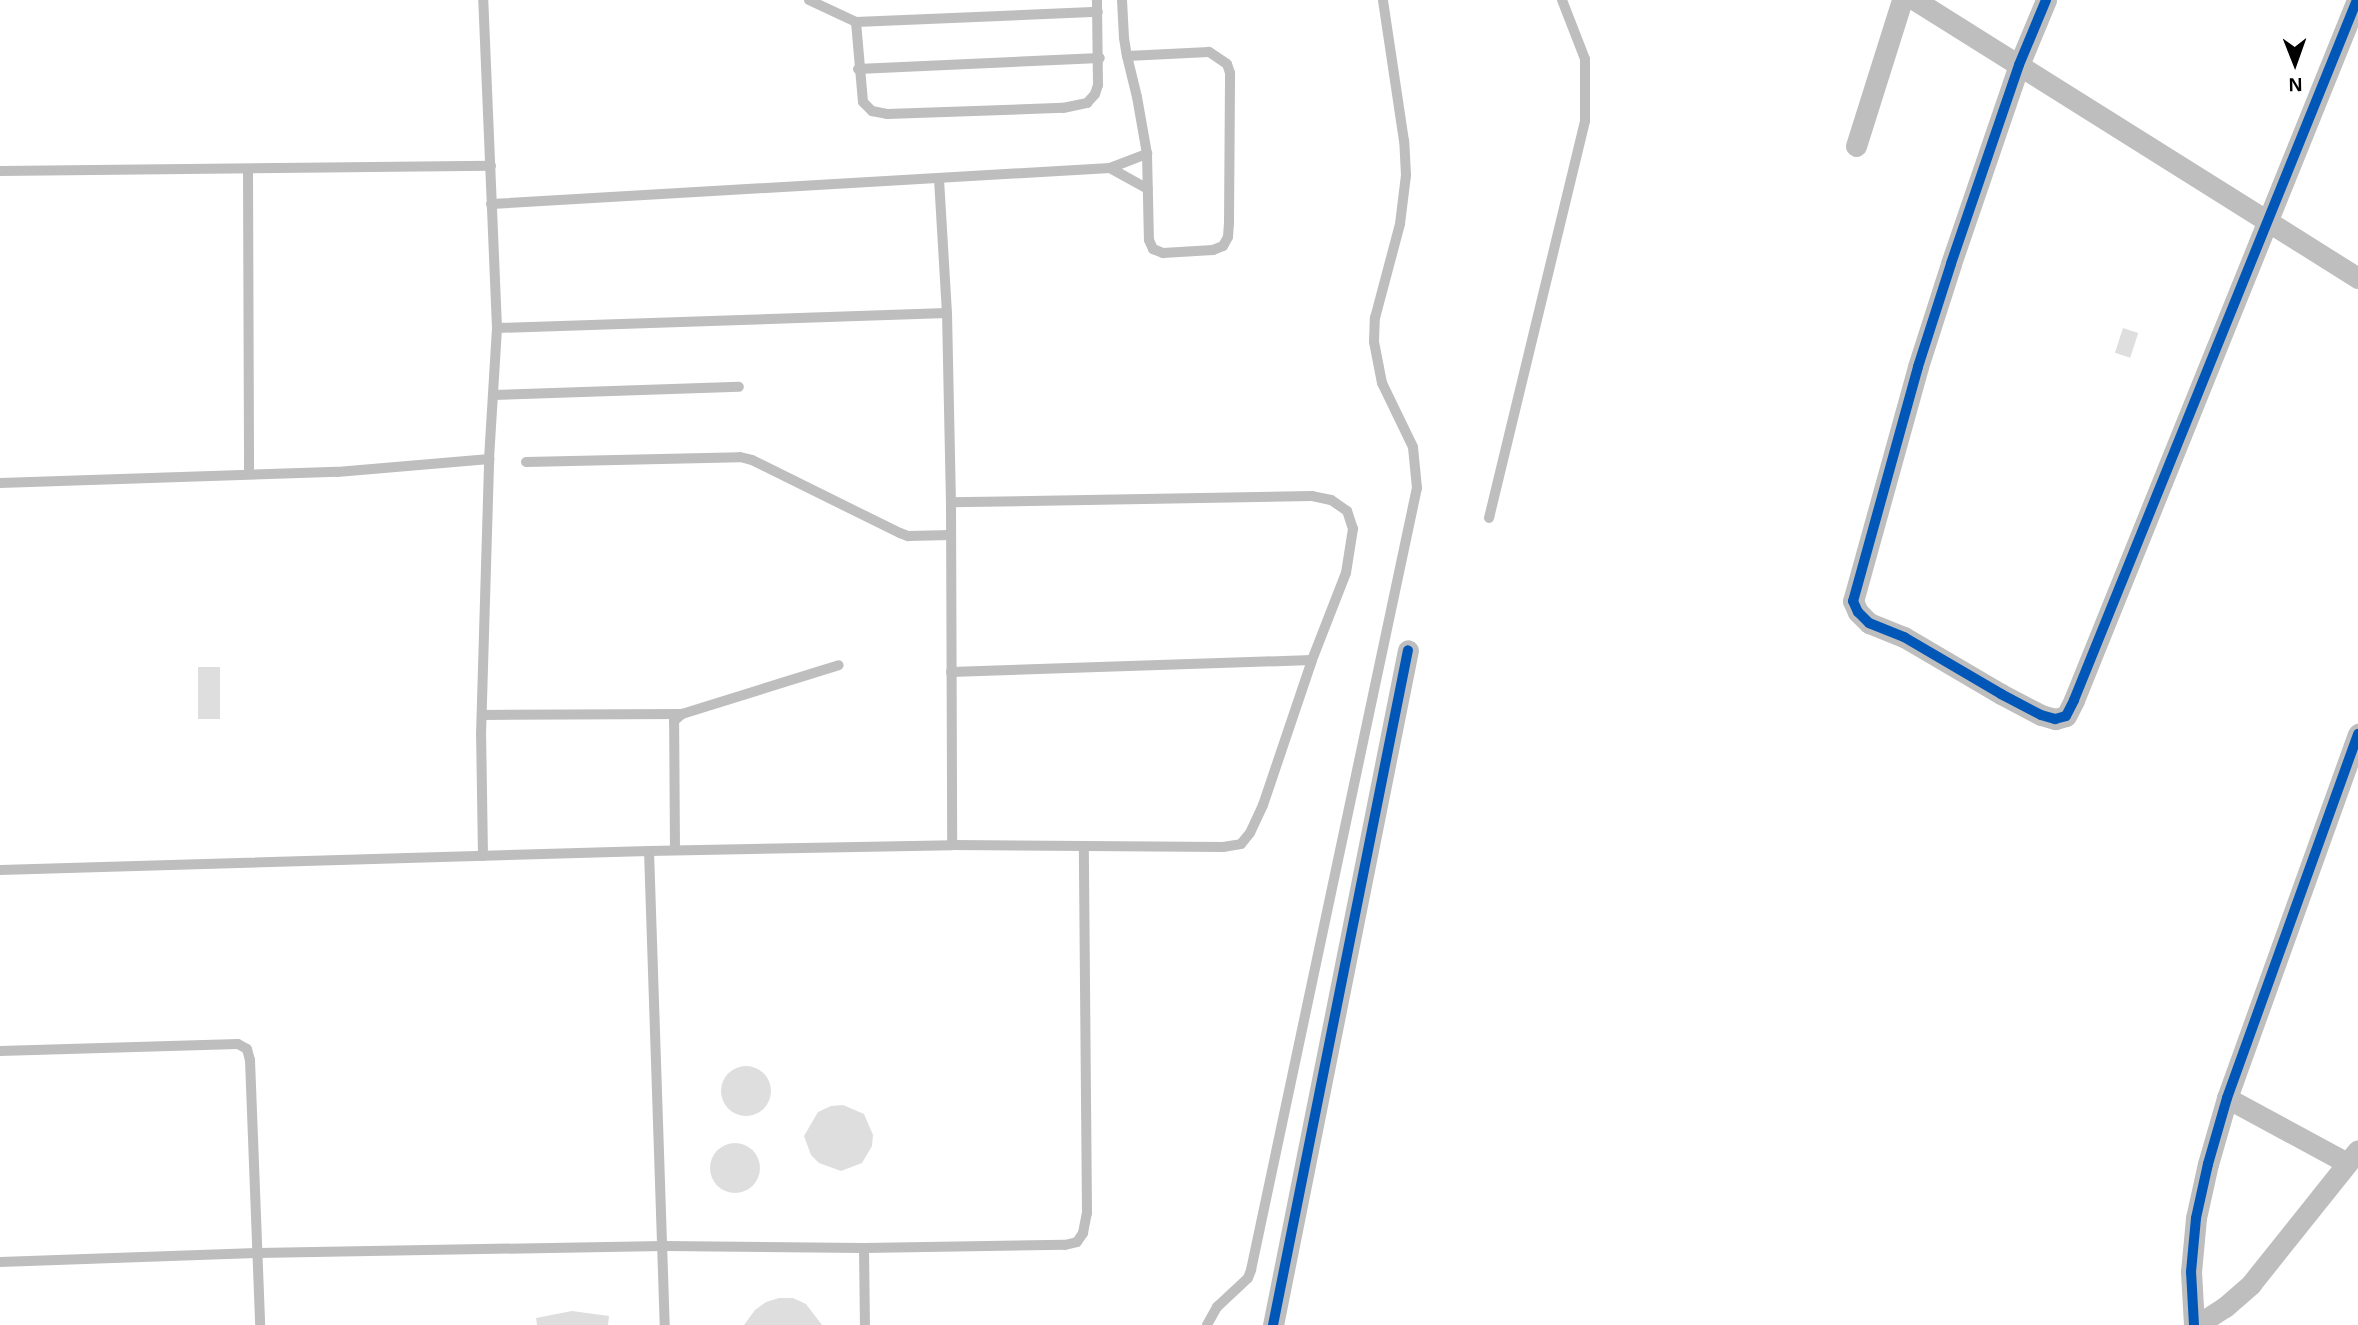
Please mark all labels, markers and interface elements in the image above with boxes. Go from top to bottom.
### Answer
north arrow [2260,28,2330,98]
text: N [2288,74,2302,95]

